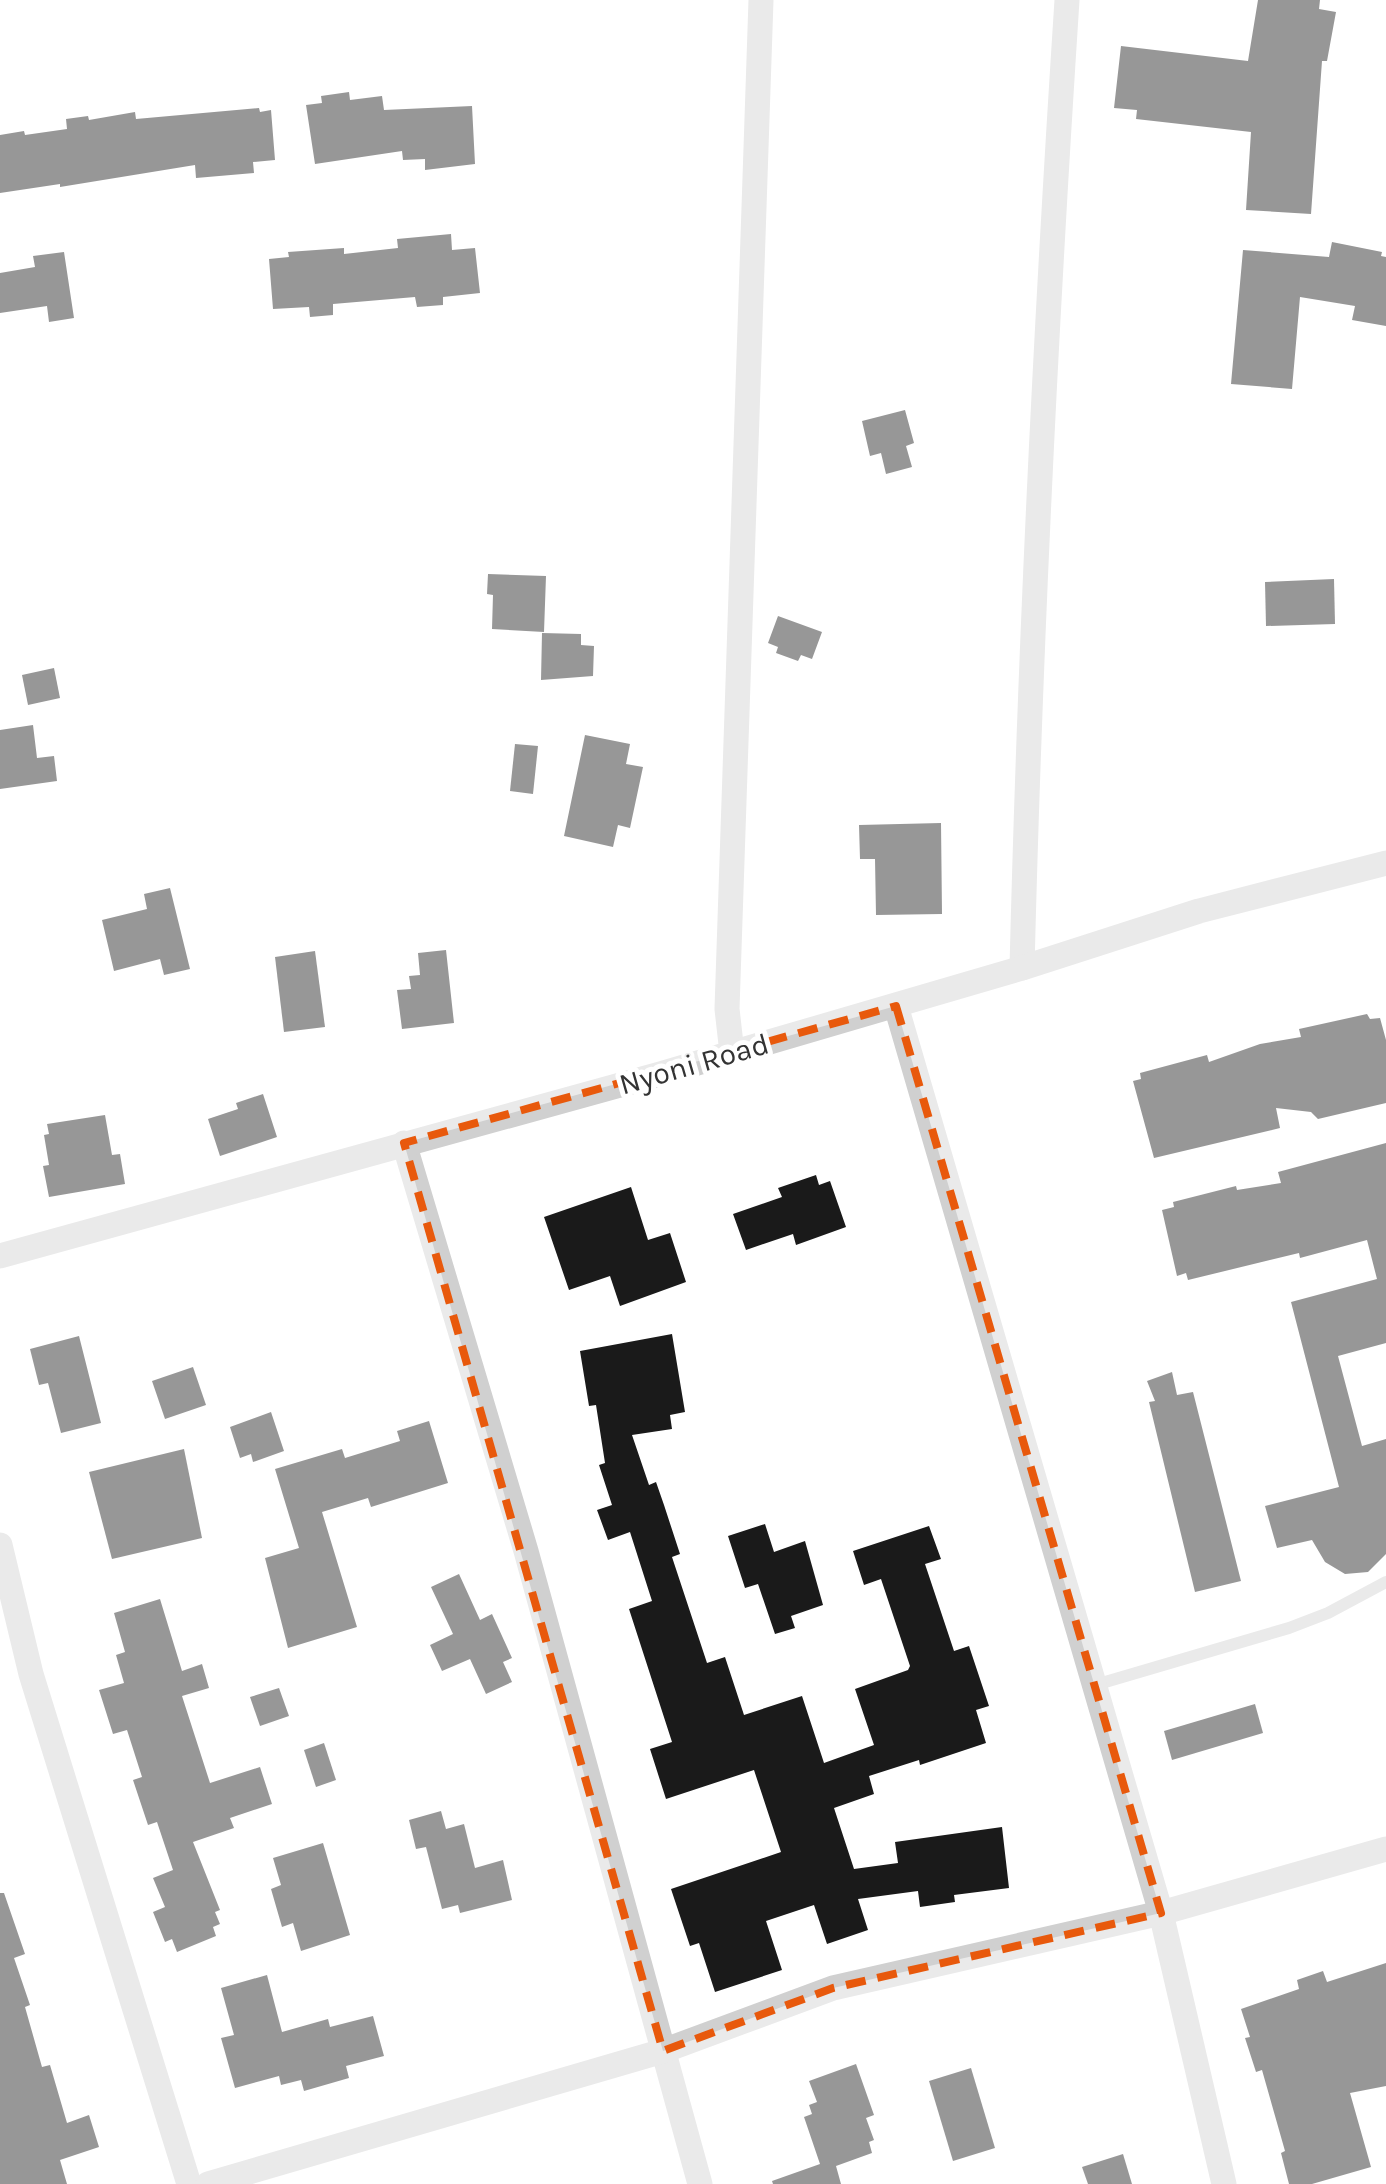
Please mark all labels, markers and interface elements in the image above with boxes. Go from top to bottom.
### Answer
street label: Nyoni Road [615,1025,773,1103]

